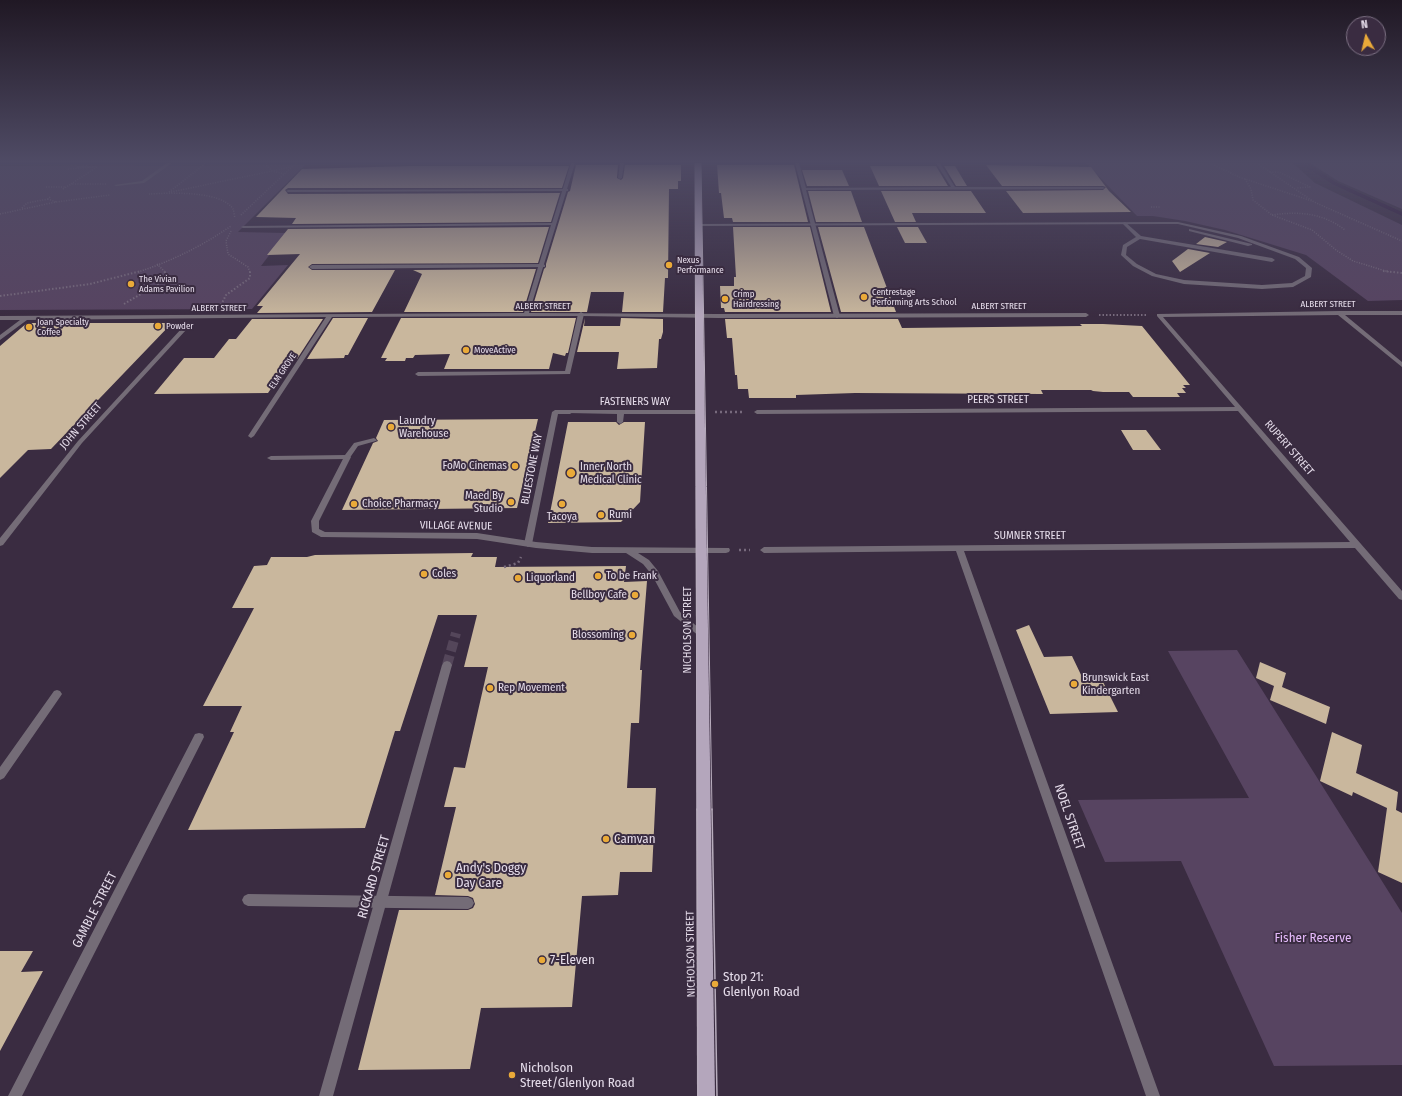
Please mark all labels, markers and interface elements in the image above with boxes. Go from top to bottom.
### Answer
north arrow [1346,16,1386,56]
text: N [1360,18,1369,32]
place label: Nexus Performance [677,255,724,276]
marker: Nexus Performance [664,260,674,270]
place label: The Vivian Adams Pavilion [139,274,195,295]
marker: The Vivian Adams Pavilion [126,279,136,289]
place label: Centrestage Performing Arts School [872,287,957,308]
place label: Crimp Hairdressing [733,289,779,310]
marker: Centrestage Performing Arts School [859,292,869,302]
marker: Crimp Hairdressing [720,294,730,304]
street label: ALBERT STREET [1301,299,1355,309]
street label: ALBERT STREET [516,301,570,311]
street label: ALBERT STREET [972,301,1026,311]
street label: ALBERT STREET [192,303,246,313]
place label: Joan Specialty Coffee [37,317,89,338]
marker: Powder [153,321,163,331]
place label: Powder [166,321,193,331]
marker: Joan Specialty Coffee [24,322,34,332]
marker: MoveActive [461,345,471,355]
place label: MoveActive [474,345,516,355]
street label: ELM GROVE [267,351,299,391]
street label: PEERS STREET [967,393,1029,407]
street label: FASTENERS WAY [600,395,670,409]
street label: JOHN STREET [57,400,105,452]
place label: Laundry Warehouse [399,414,449,440]
street label: RUPERT STREET [1262,418,1316,478]
marker: Laundry Warehouse [386,422,396,432]
street label: BLUESTONE WAY [519,432,545,506]
place label: FoMo Cinemas [443,459,507,473]
place label: Inner North Medical Clinic [580,460,642,486]
marker: FoMo Cinemas [510,461,520,471]
marker: Inner North Medical Clinic [565,467,577,479]
place label: Maed By Studio [465,489,503,515]
place label: Choice Pharmacy [362,497,438,511]
marker: Maed By Studio [506,497,516,507]
marker: Choice Pharmacy [349,499,359,509]
marker: Tacoya [557,499,567,509]
place label: Rumi [609,508,632,522]
place label: Tacoya [547,510,577,524]
marker: Rumi [596,510,606,520]
street label: VILLAGE AVENUE [420,519,492,533]
street label: SUMNER STREET [994,529,1066,543]
place label: Coles [432,567,456,581]
marker: Coles [419,569,429,579]
place label: To be Frank [606,569,657,583]
place label: Liquorland [526,571,575,585]
marker: To be Frank [593,571,603,581]
marker: Liquorland [513,573,523,583]
street label: NICHOLSON STREET [681,587,695,673]
place label: Bellboy Cafe [571,588,627,602]
marker: Bellboy Cafe [630,590,640,600]
place label: Blossoming [572,628,624,642]
marker: Blossoming [627,630,637,640]
place label: Brunswick East Kindergarten [1082,671,1149,697]
marker: Brunswick East Kindergarten [1069,679,1079,689]
place label: Rep Movement [498,681,565,695]
marker: Rep Movement [485,683,495,693]
street label: NOEL STREET [1050,782,1088,852]
place label: Camvan [614,831,656,847]
street label: RICKARD STREET [355,834,393,920]
marker: Camvan [601,834,611,844]
place label: Andy's Doggy Day Care [456,860,526,891]
street label: GAMBLE STREET [69,869,121,951]
marker: Andy's Doggy Day Care [443,870,453,880]
street label: NICHOLSON STREET [684,911,698,997]
park label: Fisher Reserve [1275,930,1351,946]
place label: 7-Eleven [550,952,595,968]
marker: 7-Eleven [537,955,547,965]
place label: Stop 21: Glenlyon Road [723,969,800,1000]
marker: Stop 21: Glenlyon Road [710,979,720,989]
place label: Nicholson Street/Glenlyon Road [520,1060,635,1091]
marker: Nicholson Street/Glenlyon Road [507,1070,517,1080]

